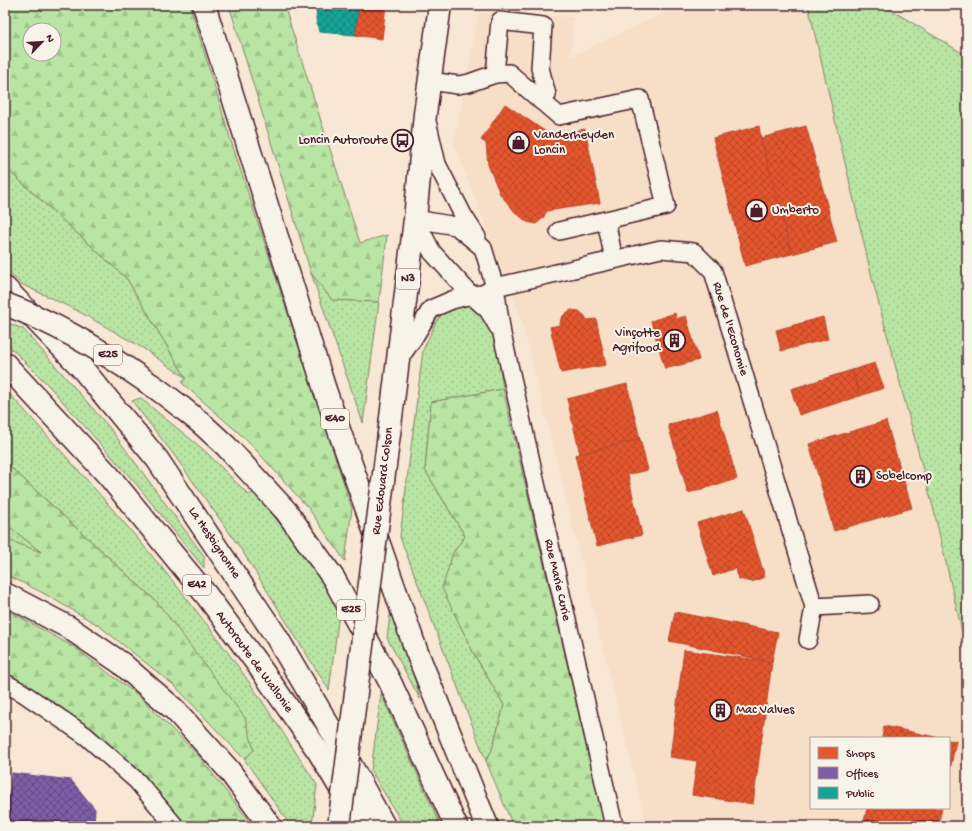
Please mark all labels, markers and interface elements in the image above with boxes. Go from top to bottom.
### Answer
north arrow [22,22,62,62]
text: N [42,33,56,44]
bus stop icon: Loncin Autoroute [390,127,416,153]
place label: Vanderheyden Loncin [533,128,615,158]
shop icon: Vanderheyden Loncin [505,129,531,155]
place label: Loncin Autoroute [299,133,388,148]
shop icon: Umberto [743,197,769,223]
place label: Umberto [772,203,819,218]
road number: N3 [396,269,420,289]
street label: Rue de l'Economie [709,280,751,378]
place label: Vinçotte Agrifood [612,326,661,356]
building icon: Vinçotte Agrifood [662,327,688,353]
road number: E25 [94,345,122,365]
road number: E40 [321,409,349,429]
street label: Rue Edouard Colson [369,426,397,536]
building icon: Sobelcomp [847,463,873,489]
place label: Sobelcomp [876,469,933,484]
street label: La Hesbignonne [185,504,244,582]
street label: Rue Marie Curie [540,538,574,623]
road number: E42 [183,575,211,595]
road number: E25 [337,600,365,620]
street label: Autoroute de Wallonie [212,608,296,716]
building icon: Mac Valves [708,697,734,723]
place label: Mac Valves [736,703,795,718]
legend [810,737,950,809]
text: Shops [846,748,875,762]
text: Offices [846,768,878,782]
text: Public [845,788,875,802]

